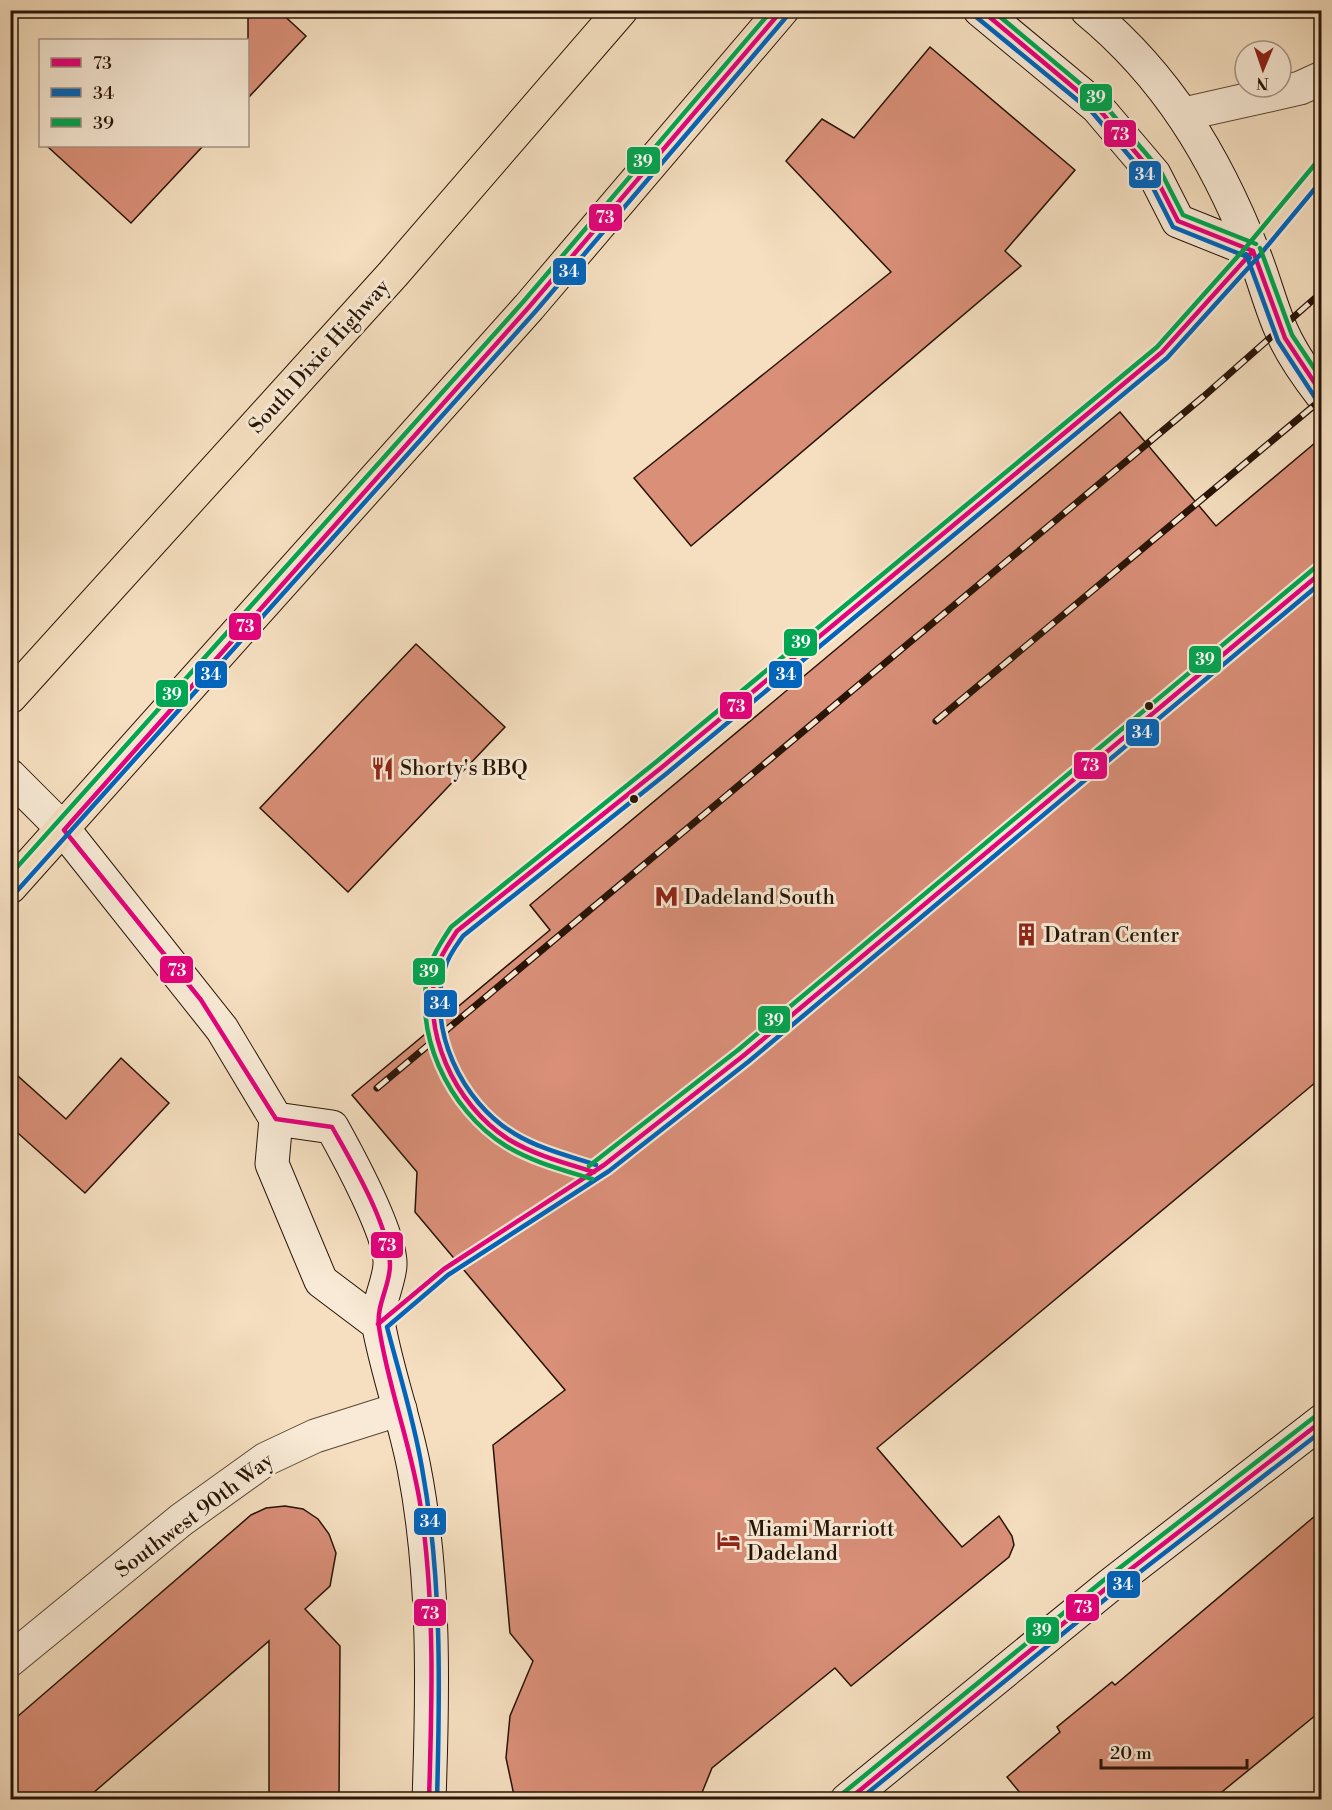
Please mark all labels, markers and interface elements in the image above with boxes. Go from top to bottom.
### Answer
legend [39,39,249,147]
north arrow [1233,39,1293,99]
text: 73 [93,52,112,75]
text: N [1255,73,1269,93]
text: 34 [93,82,114,105]
line badge: 39 [1079,83,1113,112]
text: 39 [1086,88,1106,108]
text: 39 [93,112,114,135]
line badge: 73 [1103,119,1137,148]
text: 73 [1111,125,1130,145]
line badge: 39 [626,146,661,175]
text: 39 [633,152,653,172]
line badge: 34 [1128,160,1162,189]
text: 34 [1135,165,1156,185]
line badge: 73 [588,203,623,232]
text: 73 [596,208,615,228]
line badge: 34 [552,257,587,286]
text: 34 [559,262,580,282]
street label: South Dixie Highway [244,274,396,439]
line badge: 73 [228,612,262,641]
text: 73 [236,617,255,637]
line badge: 39 [783,628,818,657]
text: 39 [791,633,811,653]
line badge: 39 [1188,645,1222,674]
text: 39 [1195,650,1215,670]
line badge: 34 [194,660,228,689]
line badge: 34 [768,660,803,689]
text: 34 [201,665,222,685]
text: 34 [776,665,797,685]
line badge: 39 [155,679,189,708]
text: 39 [162,685,182,705]
line badge: 73 [719,691,753,720]
text: 73 [727,697,746,717]
unlabelled marker [1143,700,1155,712]
line badge: 34 [1125,718,1160,747]
text: 34 [1132,723,1153,743]
line badge: 73 [1073,751,1108,780]
restaurant icon: Shorty's BBQ [369,755,395,781]
place label: Shorty's BBQ [400,756,528,782]
text: 73 [1081,756,1100,776]
unlabelled marker [628,793,640,805]
metro station icon: Dadeland South [653,884,679,910]
place label: Dadeland South [684,885,836,911]
building icon: Datran Center [1013,922,1039,948]
place label: Datran Center [1044,923,1179,949]
line badge: 73 [159,955,194,984]
line badge: 39 [412,957,446,986]
text: 73 [168,961,187,981]
text: 39 [419,962,439,982]
line badge: 34 [423,989,458,1018]
text: 34 [430,994,451,1014]
line badge: 39 [757,1005,791,1034]
text: 39 [764,1011,784,1031]
line badge: 73 [370,1231,404,1259]
text: 73 [378,1236,397,1256]
street label: Southwest 90th Way [110,1447,280,1584]
line badge: 34 [413,1507,447,1536]
text: 34 [420,1512,441,1532]
place label: Miami Marriott Dadeland [747,1517,895,1567]
hotel icon: Miami Marriott Dadeland [716,1528,742,1554]
line badge: 34 [1106,1570,1141,1599]
text: 34 [1113,1575,1134,1595]
line badge: 73 [1065,1593,1100,1622]
line badge: 73 [413,1598,447,1627]
text: 73 [1074,1598,1093,1618]
text: 73 [421,1604,440,1624]
line badge: 39 [1025,1616,1060,1645]
text: 39 [1032,1621,1052,1641]
scale bar [1101,1732,1246,1770]
text: 20 m [1110,1742,1152,1765]

